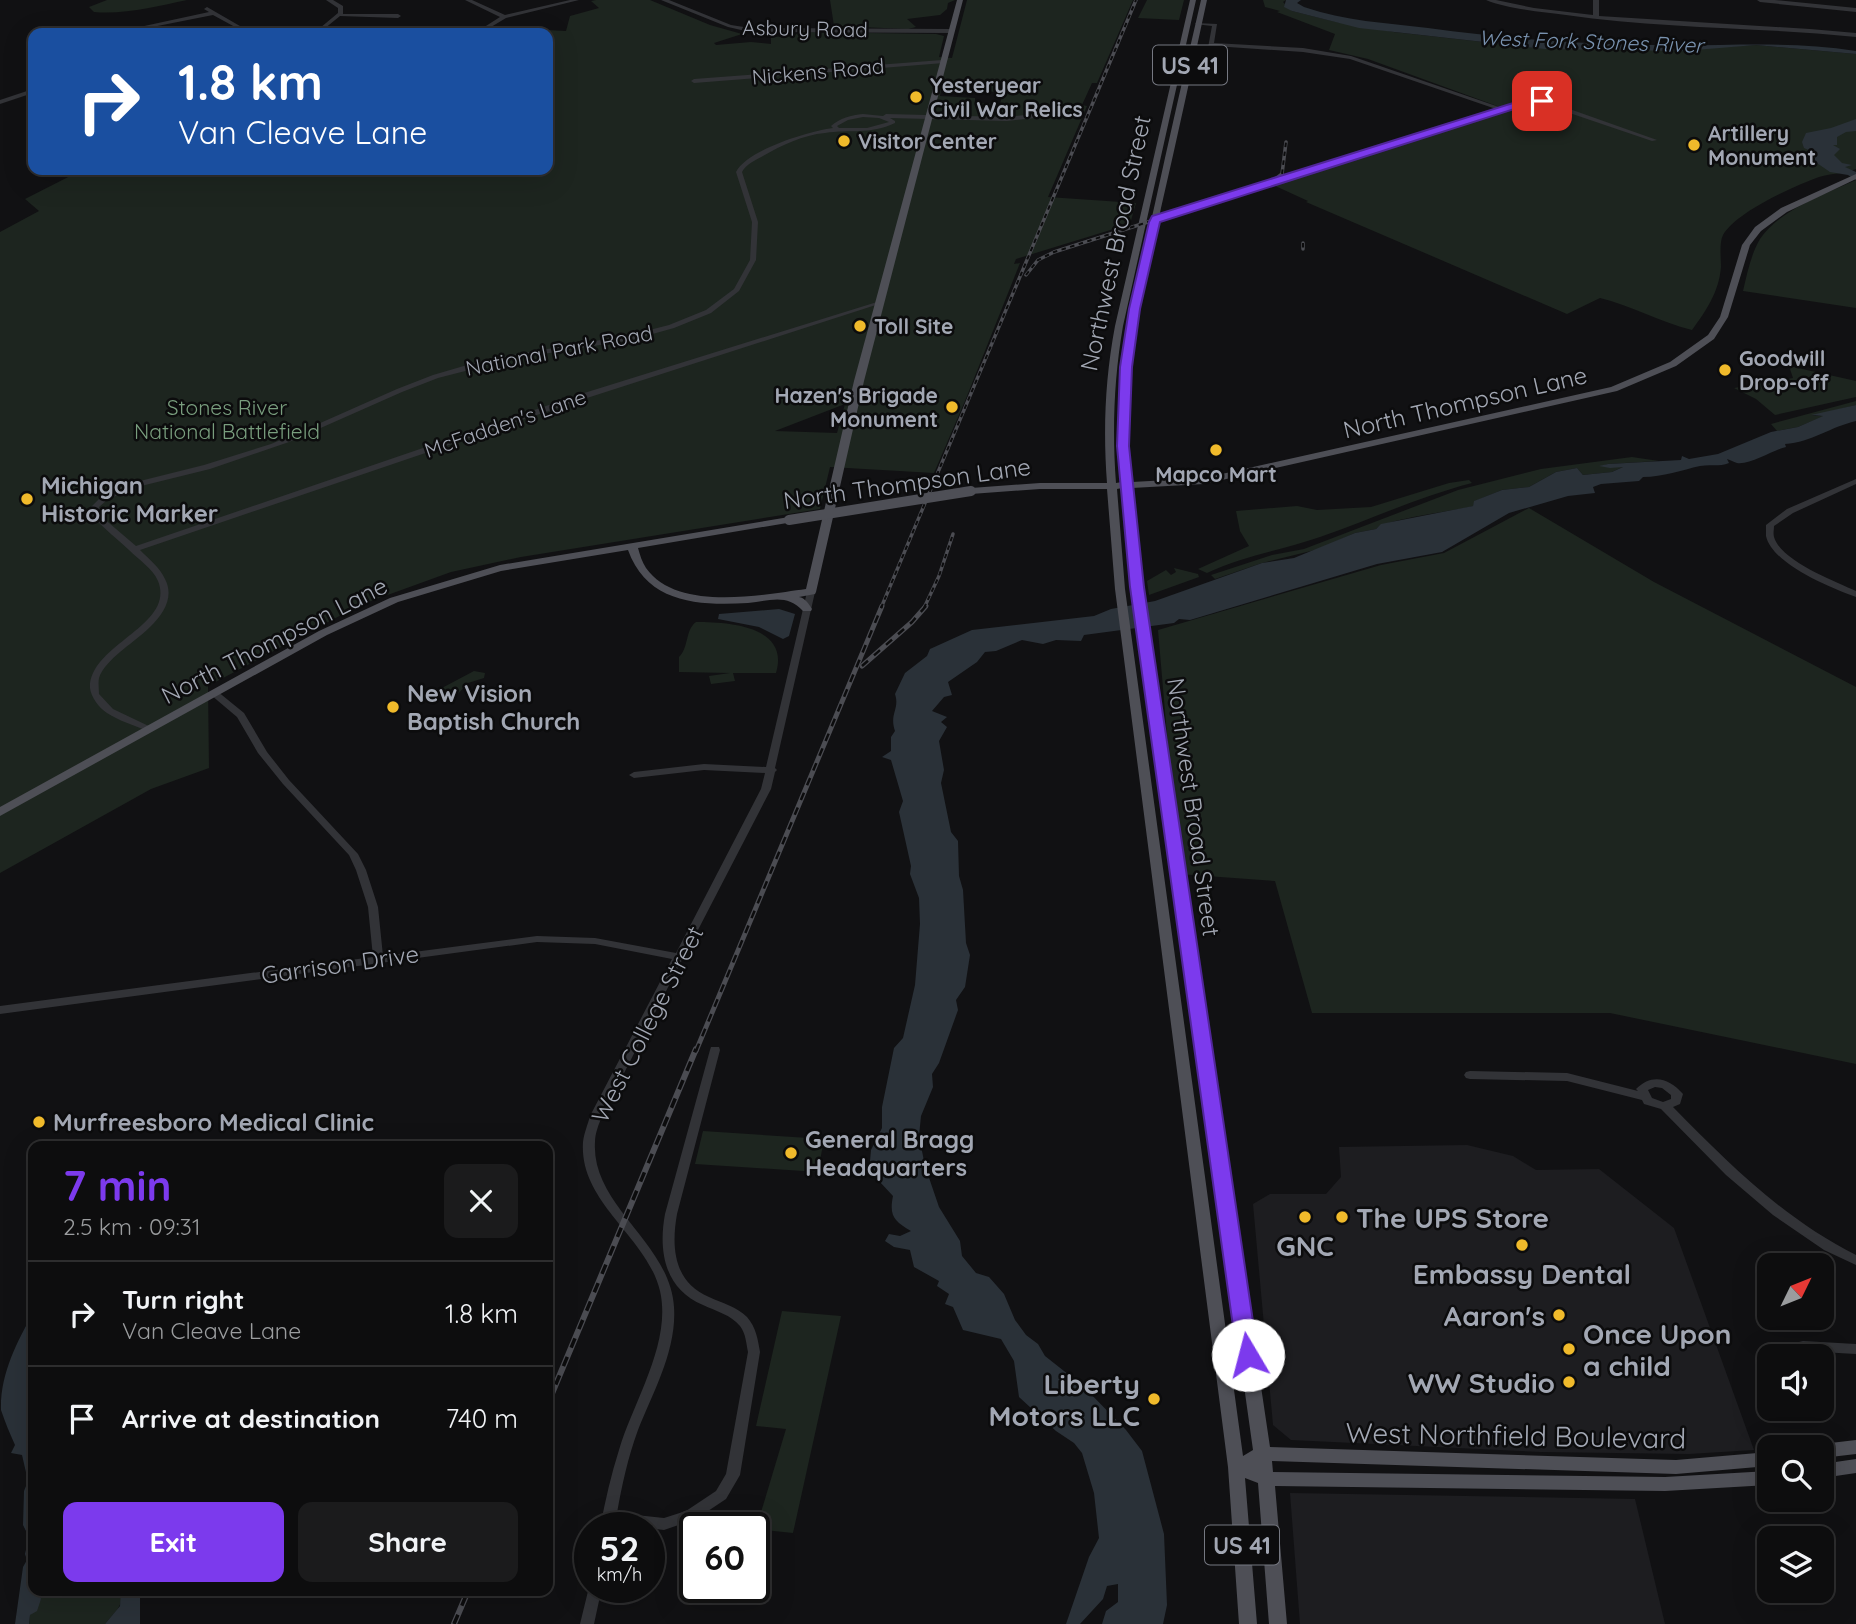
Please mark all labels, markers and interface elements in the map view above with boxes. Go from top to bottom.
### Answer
street label: Asbury Road [742,14,868,42]
water label: West Fork Stones River [1478,24,1707,58]
road number: US 41 [1153,46,1227,85]
text: 1.8 km [178,51,323,112]
street label: Nickens Road [751,52,885,90]
icon: right [63,56,154,147]
pin [1512,71,1572,131]
place label: Yesteryear Civil War Relics [930,72,1083,122]
icon: arrive [1523,82,1561,120]
marker: Yesteryear Civil War Relics [908,89,924,105]
text: Van Cleave Lane [178,112,427,152]
street label: Northwest Broad Street [1073,112,1157,374]
place label: Artillery Monument [1708,120,1816,170]
place label: Visitor Center [858,128,997,154]
marker: Visitor Center [836,133,852,149]
marker: Artillery Monument [1686,137,1702,153]
place label: Toll Site [874,313,953,339]
marker: Toll Site [852,318,868,334]
street label: National Park Road [463,319,655,381]
place label: Goodwill Drop-off [1739,345,1829,395]
street label: North Thompson Lane [1340,359,1590,445]
marker: Goodwill Drop-off [1717,362,1733,378]
place label: Hazen's Brigade Monument [775,382,938,432]
street label: McFadden's Lane [421,383,589,463]
park label: Stones River National Battlefield [134,394,320,444]
marker: Hazen's Brigade Monument [944,399,960,415]
marker: Mapco Mart [1208,442,1224,458]
street label: North Thompson Lane [781,451,1033,515]
place label: Mapco Mart [1155,461,1277,487]
place label: Michigan Historic Marker [41,470,218,528]
marker: Michigan Historic Marker [19,491,35,507]
street label: North Thompson Lane [156,570,392,710]
street label: Northwest Broad Street [1161,676,1227,938]
place label: New Vision Baptish Church [407,678,580,736]
marker: New Vision Baptish Church [385,699,401,715]
street label: West College Street [584,921,710,1127]
street label: Garrison Drive [259,938,421,990]
place label: Murfreesboro Medical Clinic [53,1107,374,1137]
marker: Murfreesboro Medical Clinic [31,1114,47,1130]
place label: General Bragg Headquarters [805,1124,974,1182]
marker: General Bragg Headquarters [783,1145,799,1161]
text: 7 min [63,1159,172,1212]
button: close [444,1164,518,1238]
place label: The UPS Store [1356,1200,1549,1235]
marker: GNC [1297,1209,1313,1225]
marker: The UPS Store [1334,1209,1350,1225]
text: 2.5 km · 09:31 [63,1212,200,1241]
place label: GNC [1276,1228,1334,1263]
marker: Embassy Dental [1514,1237,1530,1253]
north arrow [1757,1253,1834,1330]
map controls [1757,1253,1834,1603]
place label: Embassy Dental [1413,1256,1631,1291]
text: Turn right [122,1283,244,1316]
icon: right [63,1295,101,1333]
text: 1.8 km [445,1297,518,1330]
place label: Aaron's [1444,1298,1545,1333]
marker: Aaron's [1551,1307,1567,1323]
text: Van Cleave Lane [122,1316,301,1345]
place label: Once Upon a child [1583,1316,1731,1383]
position arrow [1211,1318,1285,1392]
marker: Once Upon a child [1561,1341,1577,1357]
button: sound [1757,1344,1834,1421]
place label: WW Studio [1408,1365,1555,1400]
place label: Liberty Motors LLC [989,1366,1140,1433]
marker: WW Studio [1561,1374,1577,1390]
marker: Liberty Motors LLC [1146,1391,1162,1407]
icon: arrive [63,1400,101,1438]
text: Arrive at destination [122,1402,380,1435]
text: 740 m [446,1402,518,1435]
street label: West Northfield Boulevard [1345,1415,1687,1455]
button: search [1757,1435,1834,1512]
button: Exit [63,1502,284,1582]
button: Share [298,1502,518,1582]
speed limit sign: 60 [679,1512,770,1603]
text: 52 [599,1526,640,1570]
road number: US 41 [1205,1526,1279,1564]
button: layers [1757,1526,1834,1603]
text: km/h [597,1563,642,1586]

